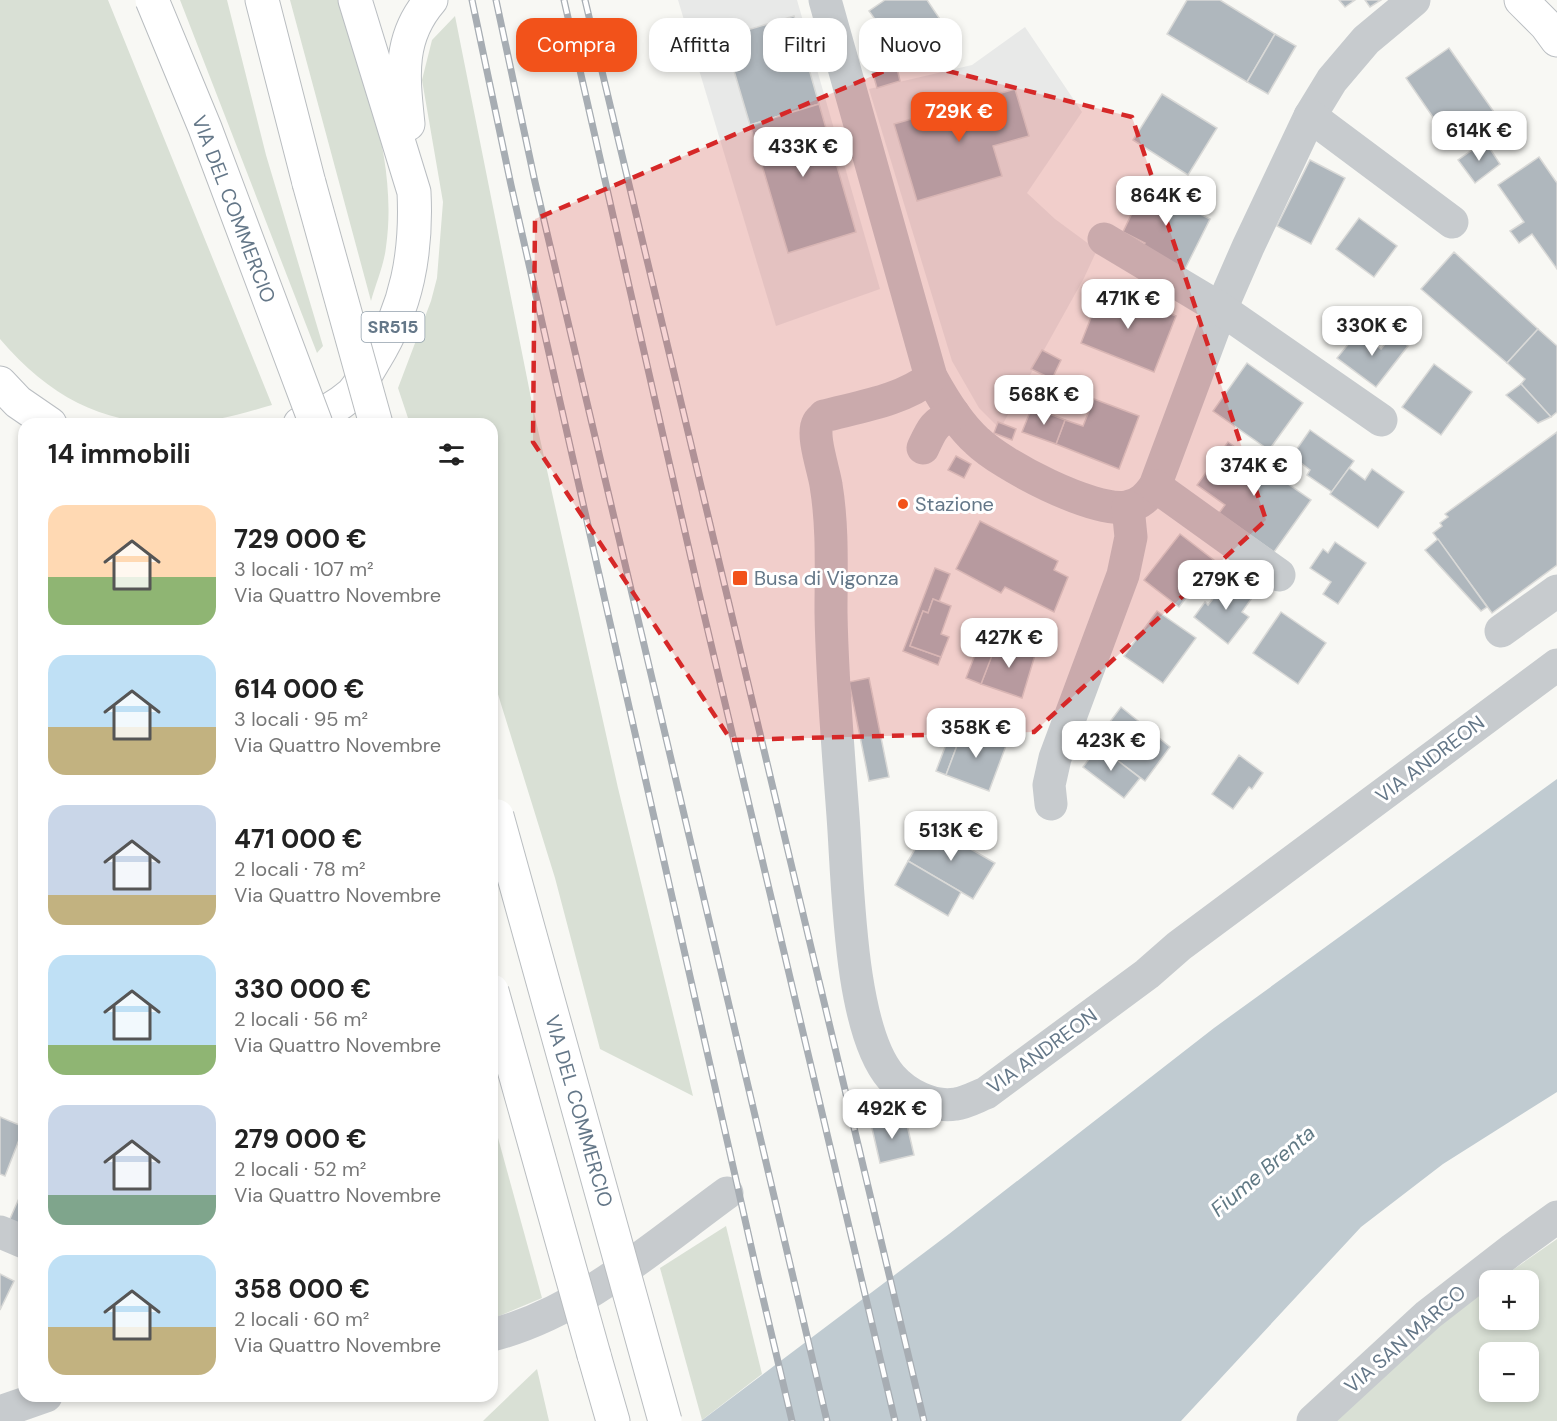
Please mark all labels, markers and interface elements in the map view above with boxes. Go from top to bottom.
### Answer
chip: Compra [516,18,637,72]
chip: Affitta [649,18,751,72]
chip: Filtri [763,18,847,72]
chip: Nuovo [859,18,962,72]
pin: 729K € [910,92,1008,143]
text: 729K € [925,98,993,124]
pin: 614K € [1430,111,1528,162]
street label: VIA DEL COMMERCIO [186,112,282,306]
text: 614K € [1446,117,1512,143]
pin: 433K € [754,127,852,178]
text: 433K € [768,133,838,159]
pin: 864K € [1117,176,1215,227]
text: 864K € [1130,182,1202,208]
pin: 471K € [1079,279,1177,330]
text: 471K € [1096,285,1160,311]
pin: 330K € [1323,306,1421,357]
road number: SR515 [362,312,424,342]
text: 330K € [1336,312,1408,338]
pin: 568K € [995,375,1093,426]
text: 568K € [1008,381,1080,407]
text: 14 immobili [48,437,191,471]
icon: filters [435,438,468,471]
pin: 374K € [1205,446,1303,497]
text: 374K € [1220,452,1288,478]
place label: Stazione [915,491,994,517]
marker: Stazione [896,497,910,511]
text: 729 000 € [234,522,367,556]
icon: home [96,529,168,601]
text: 3 locali · 107 m² [234,556,374,582]
pin: 279K € [1177,560,1275,611]
place label: Busa di Vigonza [754,565,899,591]
text: 279K € [1192,566,1260,592]
marker: Busa di Vigonza [731,569,749,587]
text: Via Quattro Novembre [234,582,441,608]
pin: 427K € [960,618,1058,669]
text: 427K € [975,624,1043,650]
text: 614 000 € [234,672,365,706]
icon: home [96,679,168,751]
text: 3 locali · 95 m² [234,706,368,732]
pin: 358K € [927,708,1025,759]
street label: VIA ANDREON [1370,709,1490,809]
text: 358K € [941,714,1011,740]
pin: 423K € [1062,721,1160,772]
text: 423K € [1076,727,1146,753]
text: Via Quattro Novembre [234,732,441,758]
pin: 513K € [902,811,1000,862]
text: 513K € [918,817,984,843]
text: 471 000 € [234,822,363,856]
icon: home [96,829,168,901]
text: 2 locali · 78 m² [234,856,366,882]
text: Via Quattro Novembre [234,882,441,908]
text: 330 000 € [234,972,371,1006]
icon: home [96,979,168,1051]
street label: VIA ANDREON [982,1002,1102,1100]
text: 2 locali · 56 m² [234,1006,368,1032]
street label: VIA DEL COMMERCIO [539,1012,619,1210]
text: Via Quattro Novembre [234,1032,441,1058]
pin: 492K € [843,1089,941,1140]
text: 492K € [857,1095,927,1121]
water label: Fiume Brenta [1205,1119,1321,1223]
text: 279 000 € [234,1122,367,1156]
icon: home [96,1129,168,1201]
text: 2 locali · 52 m² [234,1156,366,1182]
text: Via Quattro Novembre [234,1182,441,1208]
map controls [1479,1270,1539,1402]
button: + [1479,1270,1539,1330]
text: 358 000 € [234,1272,370,1306]
icon: home [96,1279,168,1351]
street label: VIA SAN MARCO [1339,1279,1471,1399]
text: 2 locali · 60 m² [234,1306,369,1332]
text: Via Quattro Novembre [234,1332,441,1358]
button: − [1479,1342,1539,1402]

